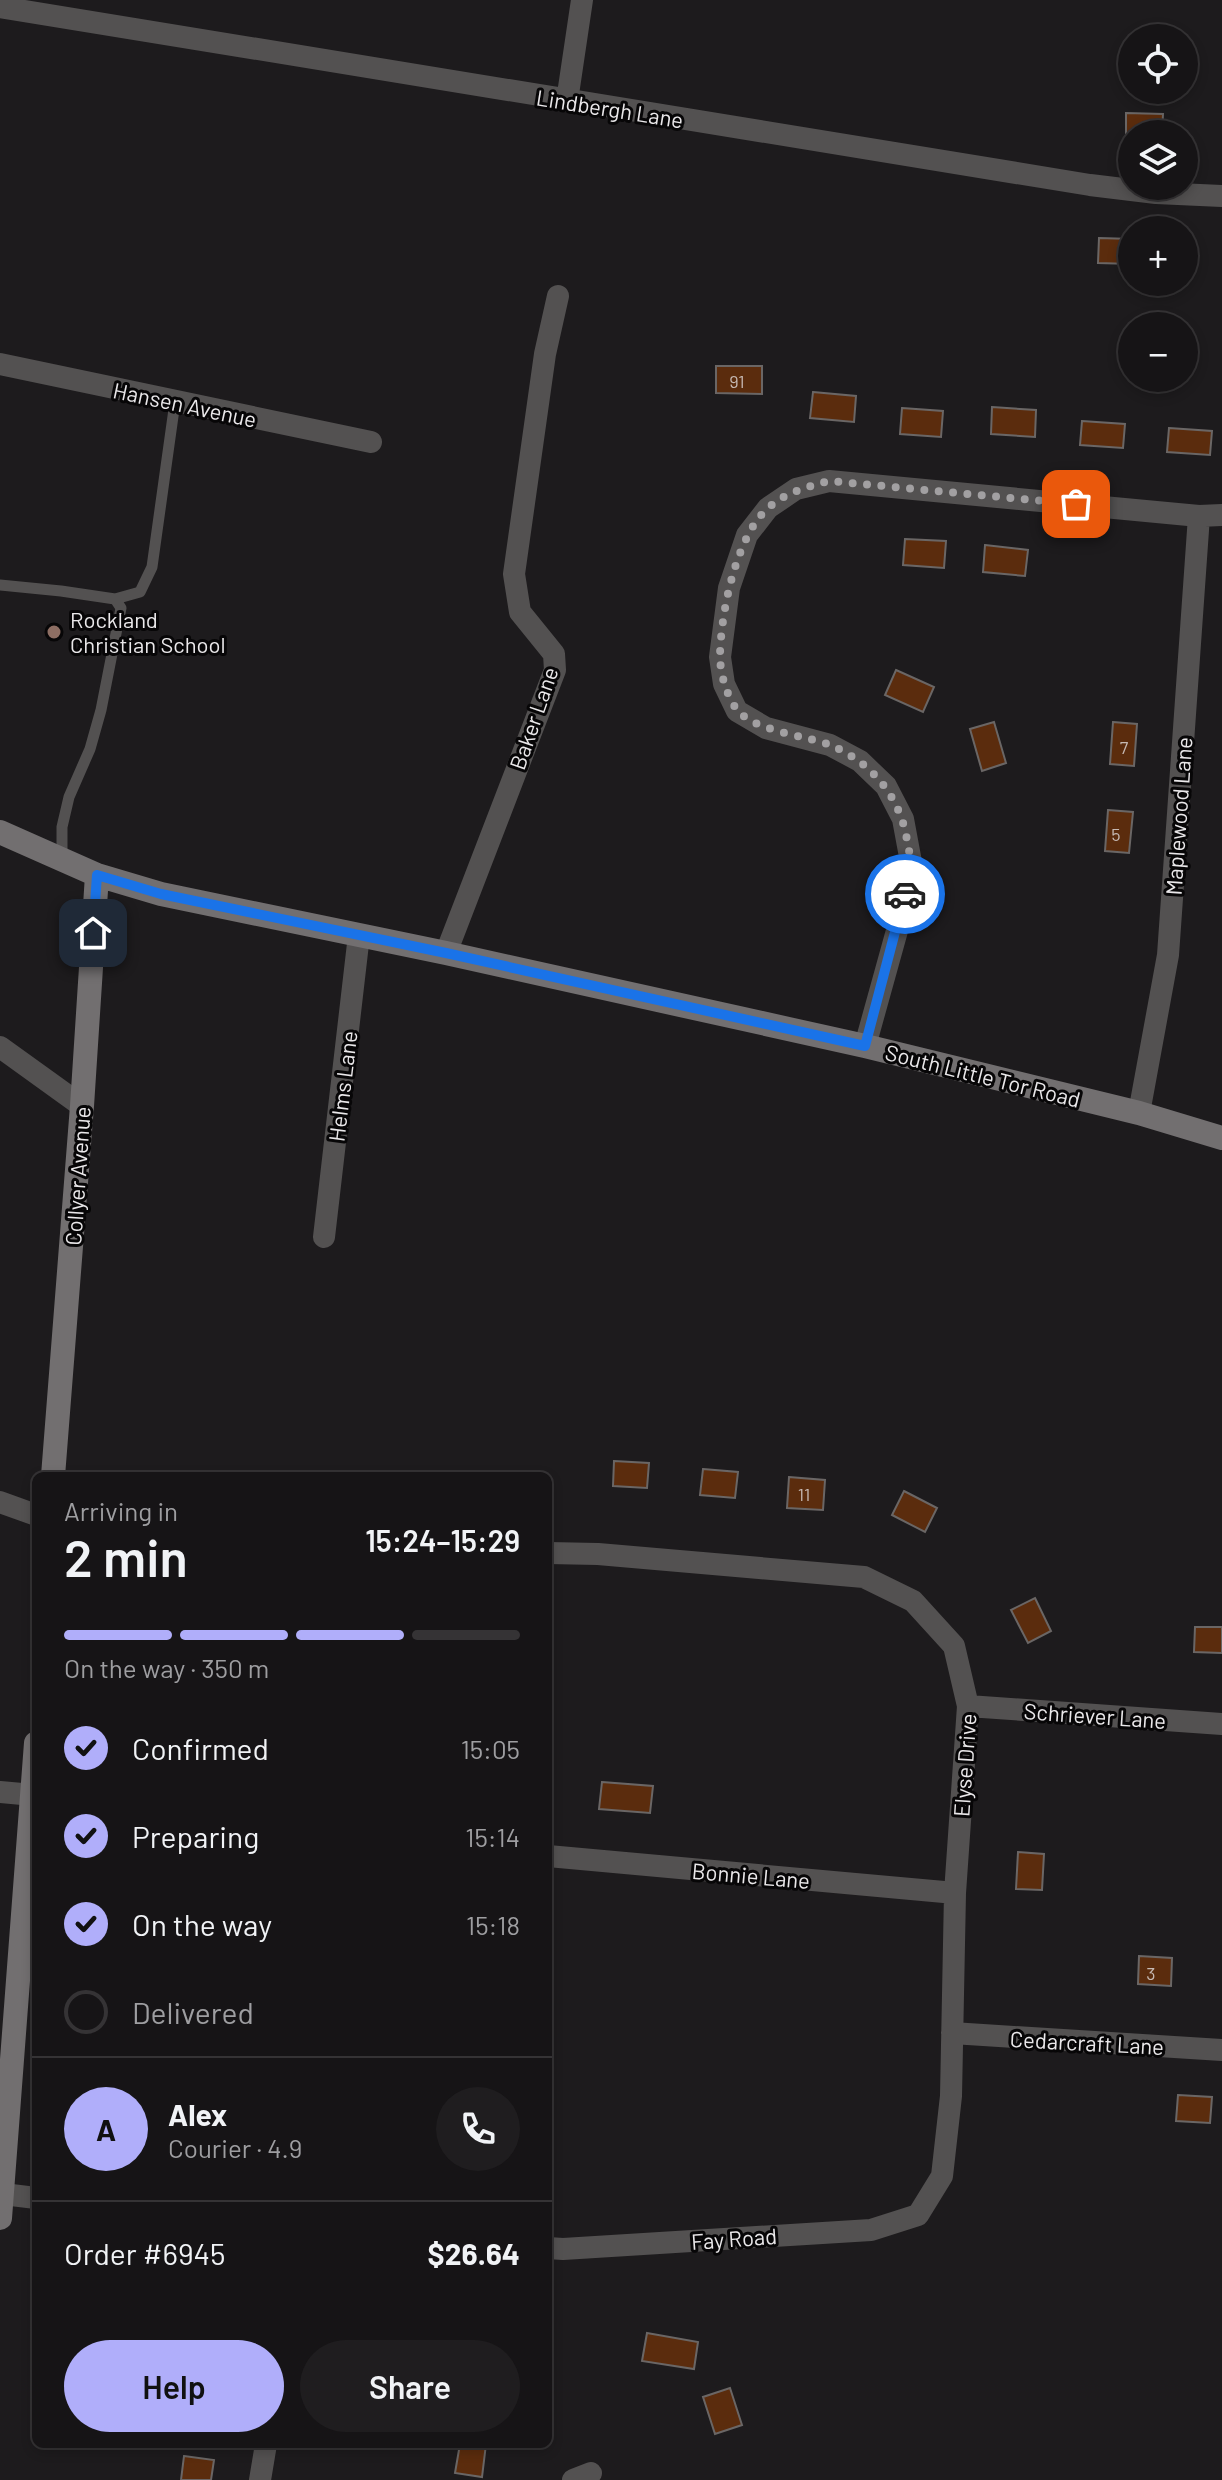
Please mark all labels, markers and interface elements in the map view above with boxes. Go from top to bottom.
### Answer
map controls [1118,24,1198,392]
button: locate [1118,24,1198,104]
street label: Lindbergh Lane [535,84,685,132]
button: layers [1118,120,1198,200]
button: + [1118,216,1198,296]
button: − [1118,312,1198,392]
house number: 91 [729,370,745,392]
street label: Hansen Avenue [111,376,259,432]
pin [1042,470,1110,538]
icon: bag [1054,482,1098,526]
place label: Rockland Christian School [70,606,226,657]
marker: Rockland Christian School [45,623,63,641]
street label: Baker Lane [503,663,563,773]
house number: 7 [1120,736,1129,758]
street label: Maplewood Lane [1159,736,1197,896]
house number: 5 [1111,823,1121,845]
courier [865,854,945,934]
icon: car [883,872,927,916]
pin [59,899,127,967]
icon: home [71,911,115,955]
street label: Helms Lane [322,1029,362,1143]
street label: South Little Tor Road [883,1038,1083,1112]
street label: Collyer Avenue [59,1106,95,1246]
house number: 11 [798,1483,810,1505]
text: Arriving in [64,1495,178,1526]
text: 15:24–15:29 [365,1522,520,1558]
text: 2 min [64,1525,188,1587]
text: On the way · 350 m [64,1652,269,1683]
street label: Schriever Lane [1023,1697,1167,1733]
street label: Elyse Drive [947,1712,981,1818]
icon: check [64,1726,108,1770]
text: Confirmed [132,1730,269,1766]
text: 15:05 [461,1733,520,1764]
icon: check [64,1814,108,1858]
text: Preparing [132,1818,259,1854]
text: 15:14 [465,1821,520,1852]
street label: Bonnie Lane [691,1857,811,1893]
icon: check [64,1902,108,1946]
text: On the way [132,1906,272,1942]
text: 15:18 [466,1909,520,1940]
house number: 3 [1146,1962,1156,1984]
text: Delivered [132,1994,254,2030]
street label: Cedarcraft Lane [1009,2025,1165,2059]
button: phone [436,2087,520,2171]
text: Alex [168,2096,227,2132]
text: A [96,2111,116,2147]
text: Courier · 4.9 [168,2132,302,2163]
street label: Fay Road [690,2222,778,2254]
text: Order #6945 [64,2235,226,2271]
text: $26.64 [428,2235,520,2271]
button: Help [64,2340,284,2432]
button: Share [300,2340,520,2432]

